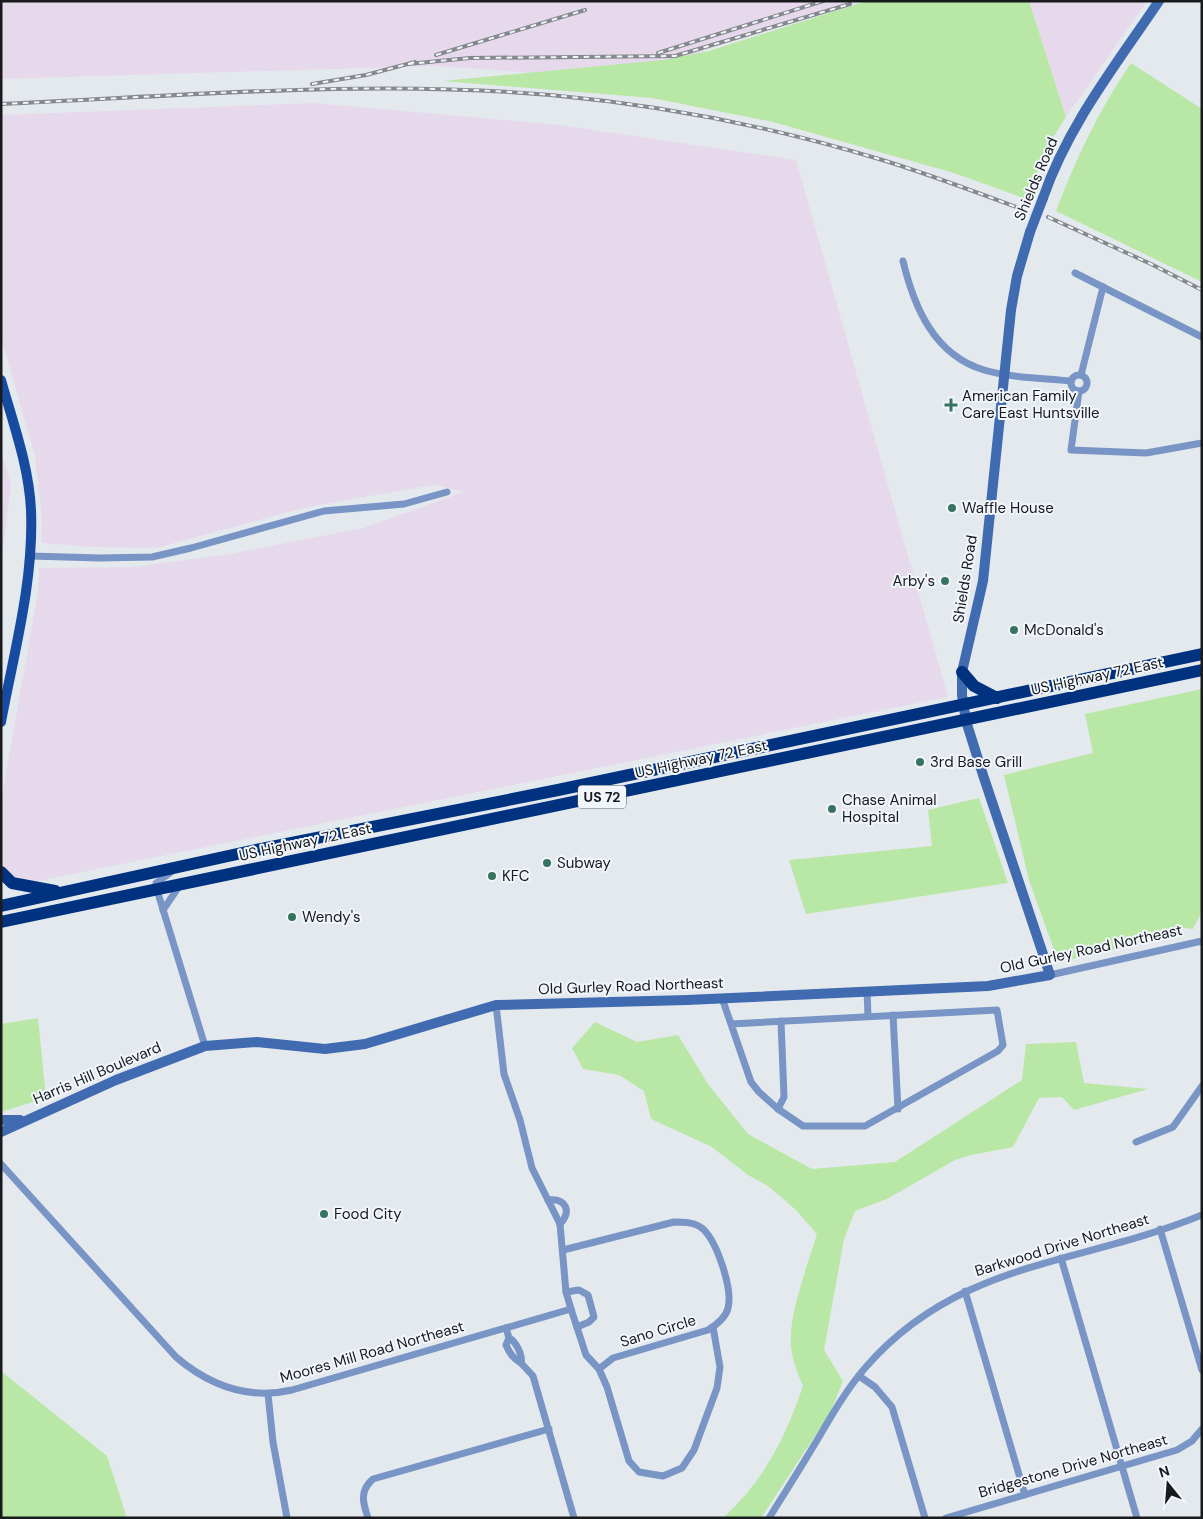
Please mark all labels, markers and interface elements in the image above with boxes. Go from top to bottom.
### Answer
street label: Shields Road [1009,134,1063,224]
place label: American Family Care East Huntsville [962,386,1100,423]
marker: American Family Care East Huntsville [944,398,958,412]
place label: Waffle House [962,498,1054,518]
marker: Waffle House [946,502,958,514]
street label: Shields Road [948,534,982,624]
place label: Arby's [892,571,935,591]
marker: Arby's [939,575,951,587]
place label: McDonald's [1024,620,1104,640]
marker: McDonald's [1008,624,1020,636]
street label: US Highway 72 East [1029,652,1165,700]
street label: US Highway 72 East [633,735,769,783]
place label: 3rd Base Grill [930,752,1022,772]
marker: 3rd Base Grill [914,756,926,768]
road number: US 72 [578,786,626,809]
place label: Chase Animal Hospital [842,790,937,827]
marker: Chase Animal Hospital [826,803,838,815]
street label: US Highway 72 East [237,818,373,866]
place label: Subway [557,853,612,873]
marker: Subway [541,857,553,869]
place label: KFC [502,866,530,886]
marker: KFC [486,870,498,882]
place label: Wendy's [302,907,361,927]
marker: Wendy's [286,911,298,923]
street label: Old Gurley Road Northeast [998,920,1184,978]
street label: Old Gurley Road Northeast [538,973,724,999]
street label: Harris Hill Boulevard [30,1037,164,1109]
place label: Food City [334,1204,402,1224]
marker: Food City [318,1208,330,1220]
street label: Barkwood Drive Northeast [972,1209,1152,1281]
street label: Sano Circle [618,1310,698,1352]
street label: Moores Mill Road Northeast [278,1316,466,1388]
street label: Bridgestone Drive Northeast [976,1430,1170,1502]
north arrow [1143,1459,1193,1509]

